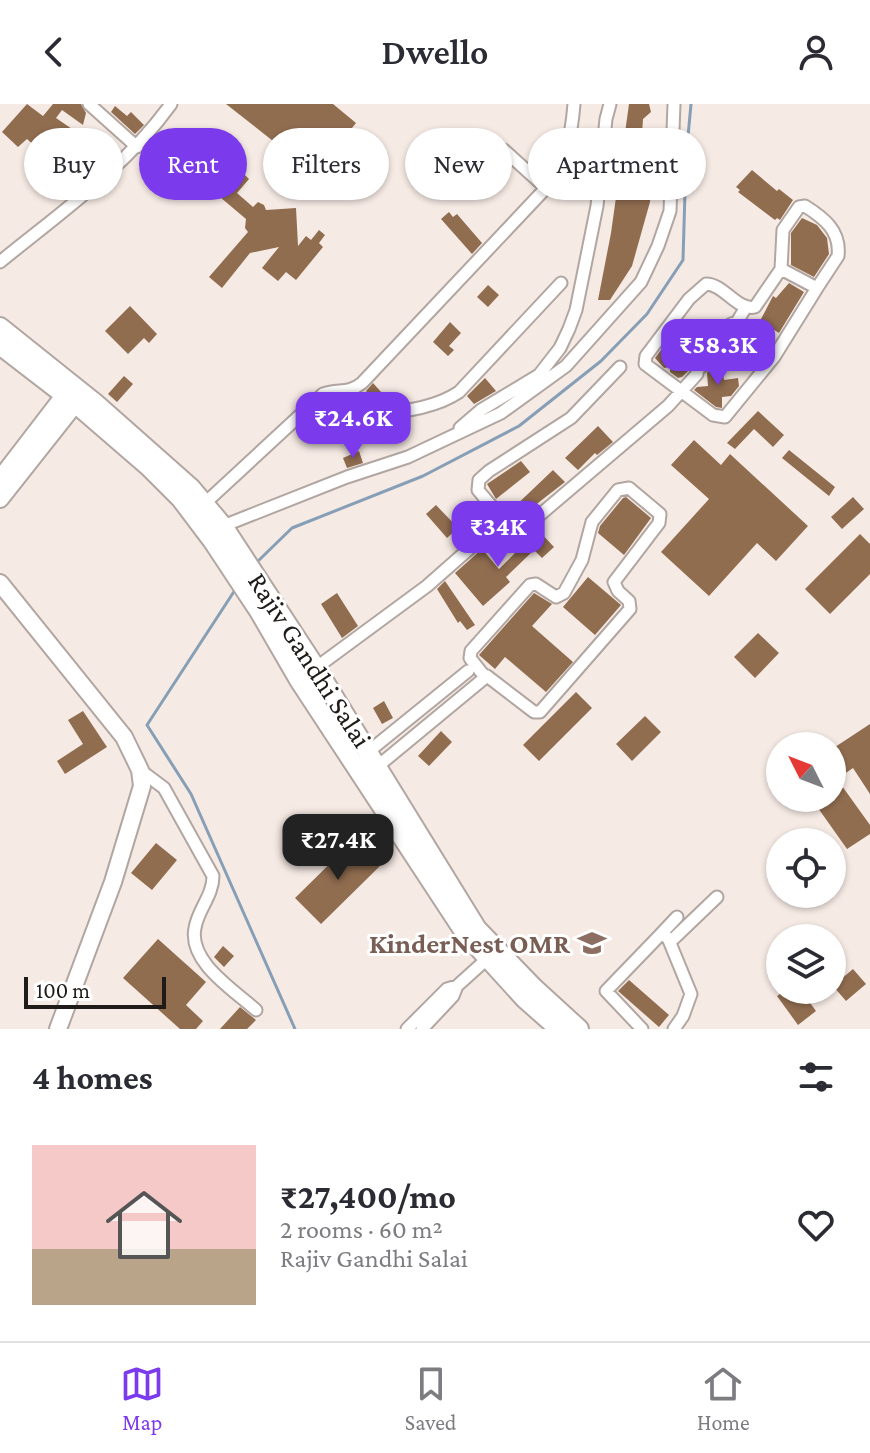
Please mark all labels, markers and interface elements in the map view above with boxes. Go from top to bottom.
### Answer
icon: back [32,30,76,74]
icon: person [794,30,838,74]
text: Dwello [382,32,488,72]
chip: Buy [24,128,123,200]
chip: Rent [139,128,247,200]
chip: Filters [263,128,389,200]
chip: New [405,128,512,200]
chip: Apartment [528,128,706,200]
pin: ₹58.3K [653,319,783,387]
text: ₹58.3K [679,330,757,359]
pin: ₹24.6K [288,392,418,460]
text: ₹24.6K [314,403,392,432]
pin: ₹34K [451,501,545,569]
text: ₹34K [470,512,526,541]
street label: Rajiv Gandhi Salai [242,567,378,753]
north arrow [766,732,846,812]
map controls [766,732,846,1004]
pin: ₹27.4K [273,814,403,882]
text: ₹27.4K [300,825,376,854]
button: locate [766,828,846,908]
button: layers [766,924,846,1004]
place label: KinderNest OMR [369,928,571,959]
school or university icon: KinderNest OMR [577,928,607,958]
scale bar [24,973,166,1009]
text: 100 m [36,978,90,1003]
icon: filters [794,1055,838,1099]
text: 4 homes [32,1059,153,1096]
icon: home [96,1177,192,1273]
text: ₹27,400/mo [280,1178,456,1215]
icon: heart [794,1203,838,1247]
text: 2 rooms · 60 m² [280,1215,443,1244]
text: Rajiv Gandhi Salai [280,1244,468,1273]
tab: Map [120,1362,164,1435]
tab: Saved [405,1362,456,1435]
tab: Home [697,1362,750,1435]

